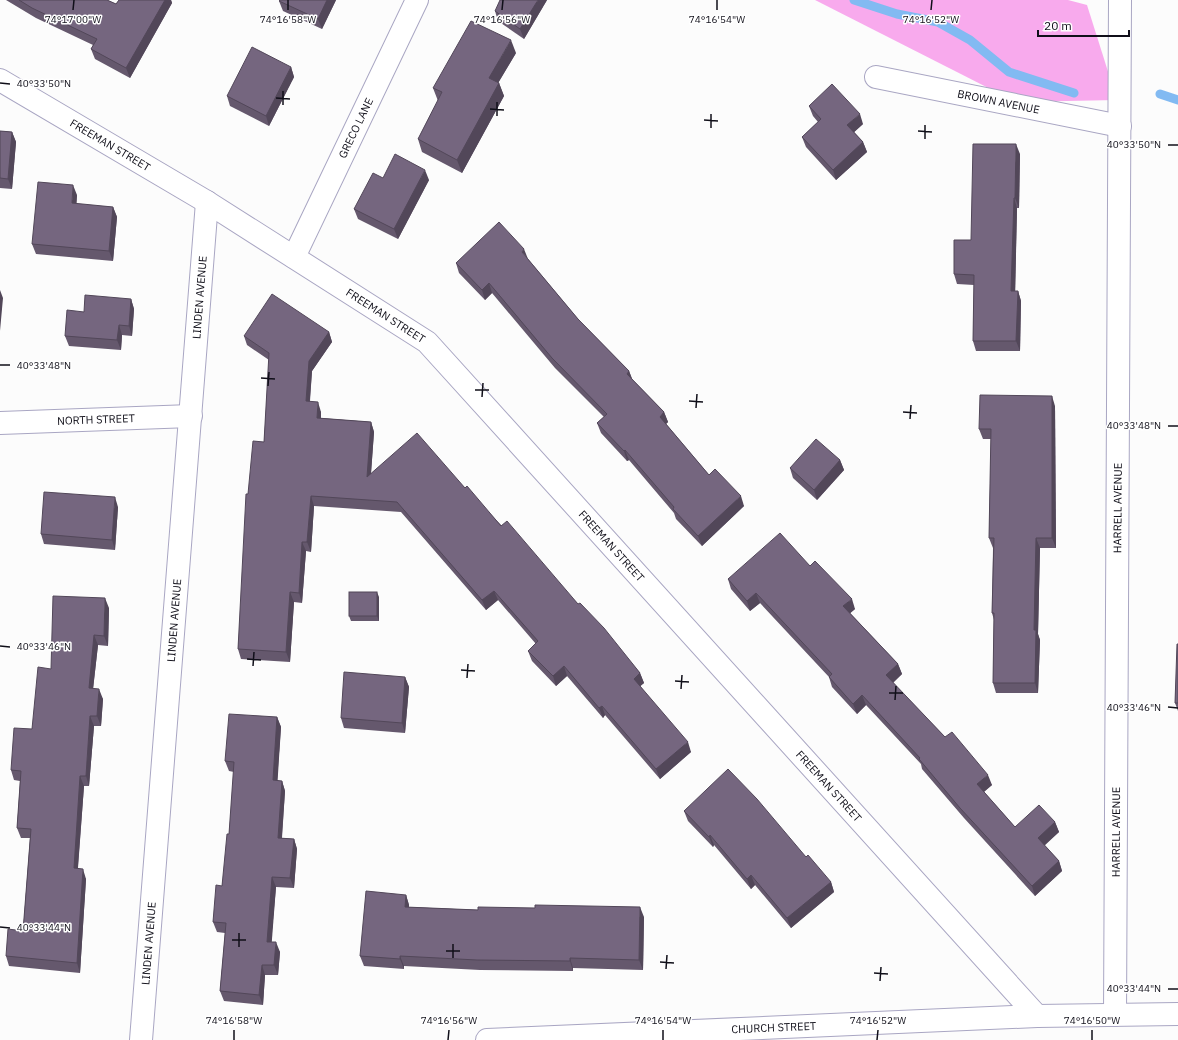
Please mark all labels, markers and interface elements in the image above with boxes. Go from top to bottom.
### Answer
scale bar [1038,12,1129,38]
text: 74°17'00"W [45,13,101,26]
text: 74°16'58"W [260,13,316,26]
text: 74°16'56"W [474,13,530,26]
text: 74°16'54"W [689,13,745,26]
text: 74°16'52"W [903,13,959,26]
text: 20 m [1044,18,1072,33]
text: 40°33'50"N [17,77,71,90]
street label: BROWN AVENUE [956,87,1041,117]
street label: GRECO LANE [335,96,376,160]
street label: FREEMAN STREET [67,116,154,175]
text: 40°33'50"N [1107,138,1161,151]
street label: LINDEN AVENUE [189,255,210,339]
street label: FREEMAN STREET [343,285,428,346]
text: 40°33'48"N [17,359,71,372]
street label: NORTH STREET [57,411,136,428]
text: 40°33'48"N [1107,419,1161,432]
street label: HARRELL AVENUE [1110,463,1125,553]
street label: FREEMAN STREET [576,507,648,585]
street label: LINDEN AVENUE [164,578,184,662]
text: 40°33'46"N [17,640,71,653]
text: 40°33'46"N [1107,701,1161,714]
street label: FREEMAN STREET [793,748,865,825]
street label: HARRELL AVENUE [1109,787,1123,877]
street label: LINDEN AVENUE [138,901,159,985]
text: 40°33'44"N [17,921,71,934]
text: 40°33'44"N [1107,982,1161,995]
text: 74°16'58"W [206,1014,262,1027]
text: 74°16'56"W [421,1014,477,1027]
text: 74°16'54"W [635,1014,691,1027]
text: 74°16'52"W [850,1014,906,1027]
text: 74°16'50"W [1064,1014,1120,1027]
street label: CHURCH STREET [731,1019,817,1036]

